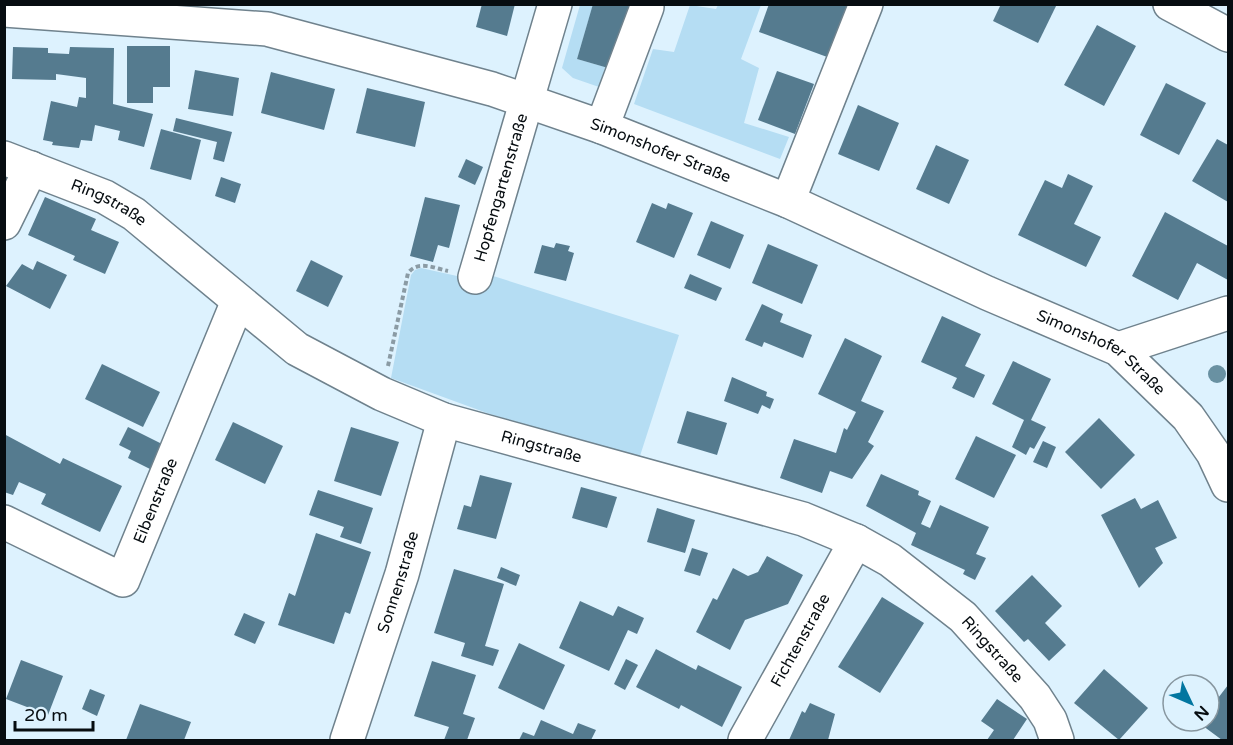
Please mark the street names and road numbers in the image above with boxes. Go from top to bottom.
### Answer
street label: Hopfengartenstraße [470,111,532,264]
street label: Simonshofer Straße [588,114,734,187]
street label: Ringstraße [68,175,151,230]
street label: Simonshofer Straße [1034,305,1169,399]
street label: Ringstraße [499,426,584,468]
street label: Eibenstraße [129,455,182,547]
street label: Sonnenstraße [373,529,423,636]
street label: Fichtenstraße [766,590,835,691]
street label: Ringstraße [957,612,1027,687]

